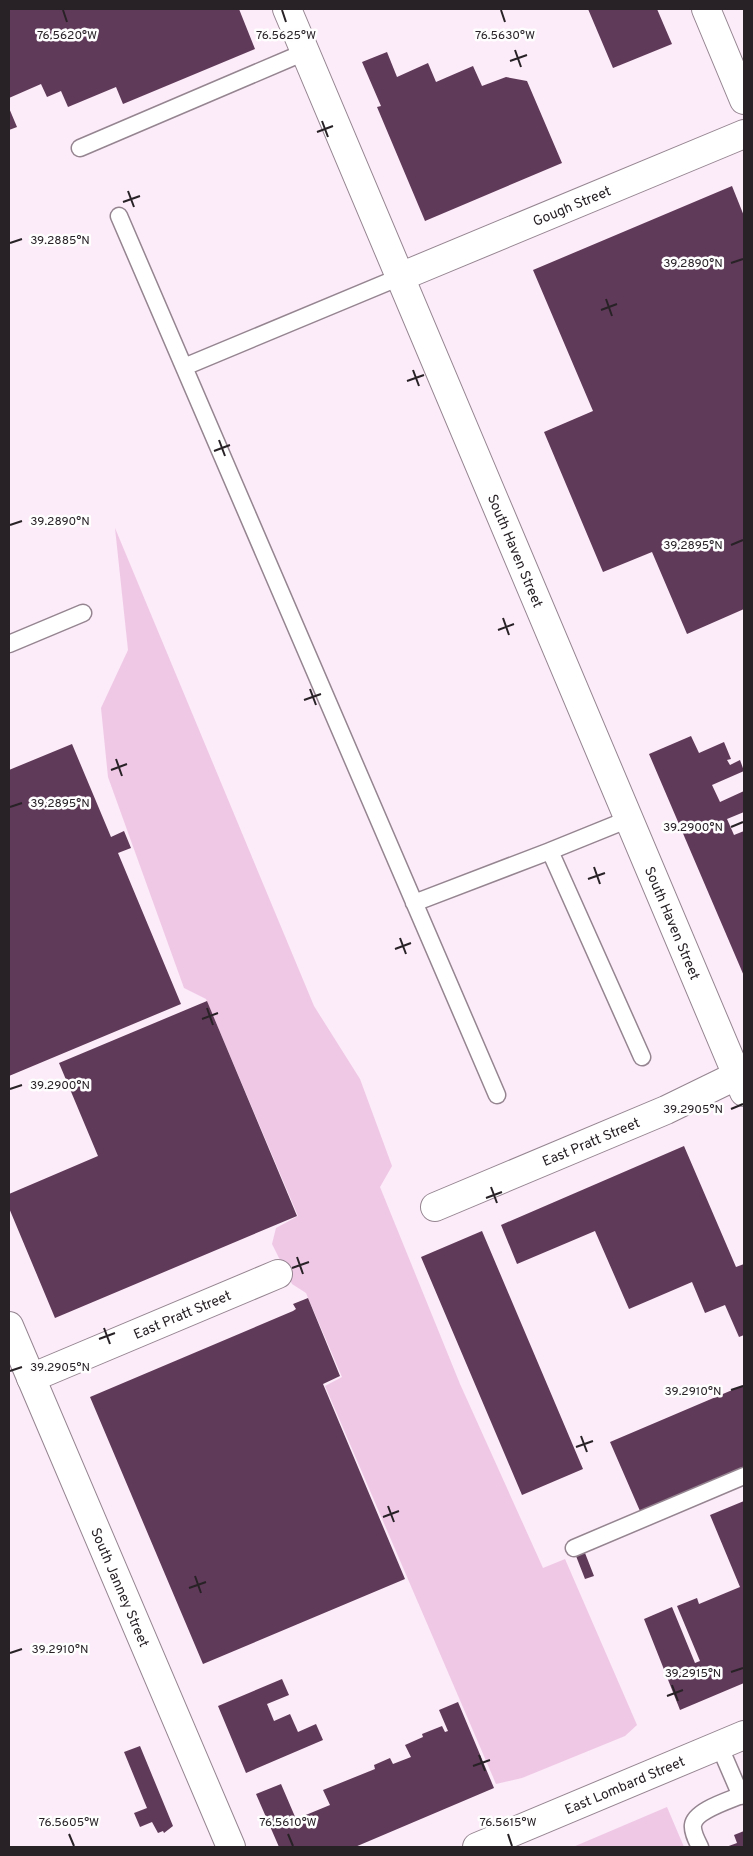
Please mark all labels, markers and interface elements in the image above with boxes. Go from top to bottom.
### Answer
text: 76.5620°W [37,28,97,44]
text: 76.5625°W [256,28,316,44]
text: 76.5630°W [475,28,535,44]
street label: Gough Street [531,183,614,231]
text: 39.2885°N [30,233,90,249]
text: 39.2890°N [663,256,723,272]
street label: South Haven Street [483,492,546,611]
text: 39.2890°N [30,514,90,530]
text: 39.2895°N [663,538,723,554]
text: 39.2895°N [30,796,90,812]
text: 39.2900°N [663,820,723,836]
street label: South Haven Street [640,864,703,983]
text: 39.2900°N [30,1078,90,1094]
text: 39.2905°N [663,1102,723,1118]
street label: East Pratt Street [540,1115,643,1171]
street label: East Pratt Street [131,1288,234,1344]
text: 39.2905°N [30,1360,90,1376]
text: 39.2910°N [665,1384,721,1400]
street label: South Janney Street [86,1526,152,1650]
text: 39.2910°N [32,1642,88,1658]
text: 39.2915°N [665,1666,721,1682]
street label: East Lombard Street [563,1754,688,1819]
text: 76.5605°W [39,1815,99,1831]
text: 76.5610°W [259,1815,317,1831]
text: 76.5615°W [479,1815,537,1831]

